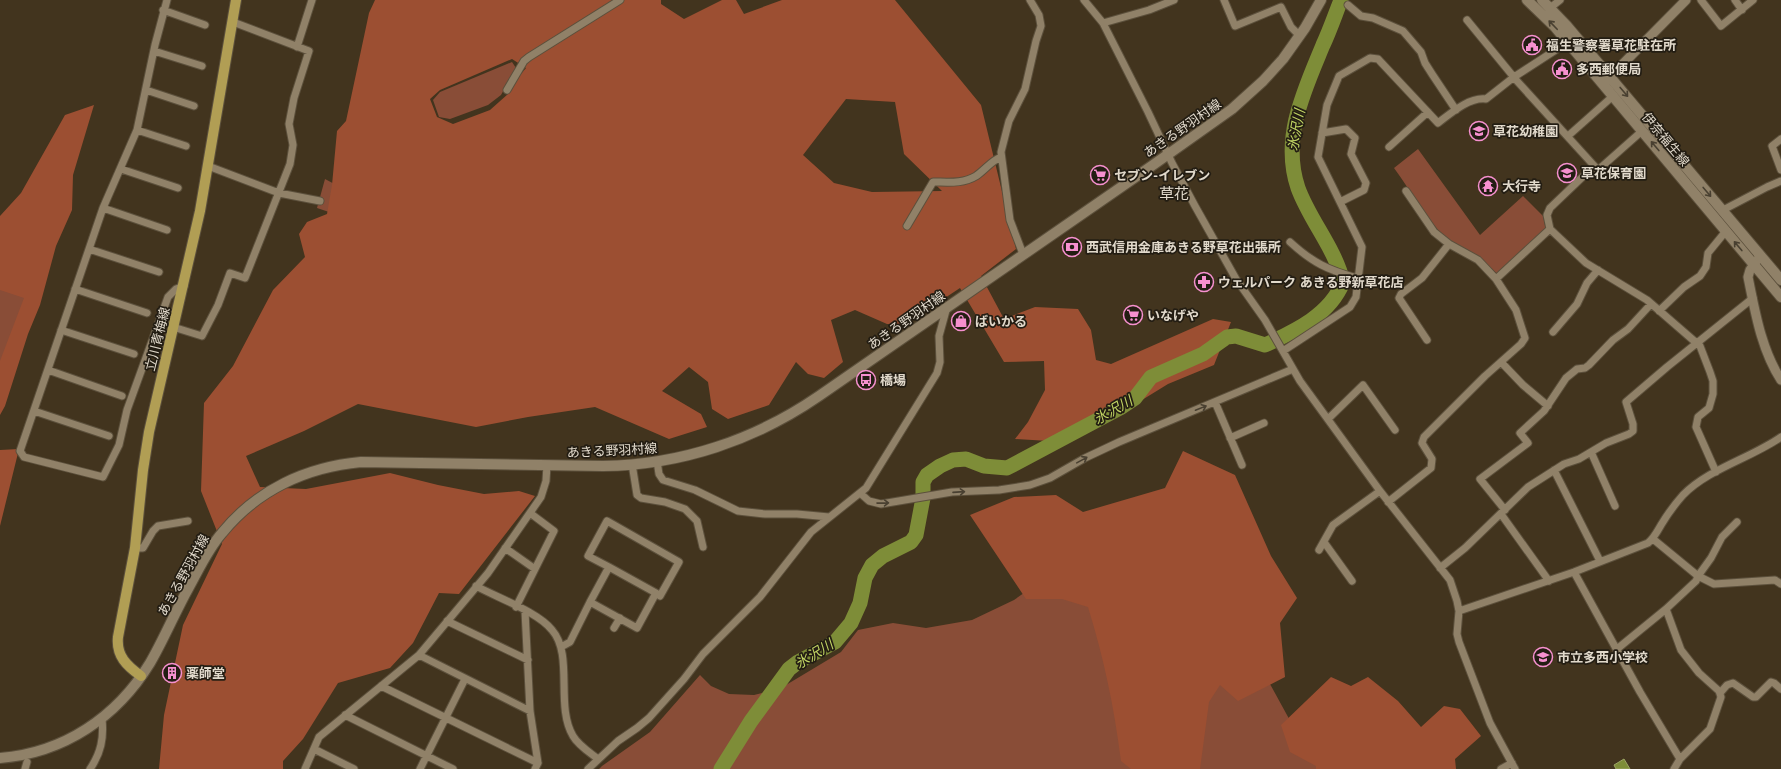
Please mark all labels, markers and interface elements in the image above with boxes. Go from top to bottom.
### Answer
one-way arrow [1548,20,1557,30]
public building icon: 福生警察署草花駐在所 [1521,34,1543,56]
place label: 福生警察署草花駐在所 [1546,37,1676,53]
public building icon: 多西郵便局 [1551,58,1573,80]
place label: 多西郵便局 [1576,61,1641,77]
one-way arrow [1619,87,1628,97]
street label: あきる野羽村線 [1140,95,1224,161]
water label: 氷沢川 [1283,106,1309,152]
street label: 伊奈福生線 [1639,109,1693,169]
school or university icon: 草花幼稚園 [1468,120,1490,142]
place label: 草花幼稚園 [1493,123,1558,139]
one-way arrow [1650,140,1659,151]
school or university icon: 草花保育園 [1556,162,1578,184]
supermarket icon: セブン-イレブン [1089,164,1111,186]
place label: 草花保育園 [1581,165,1646,181]
place label: セブン-イレブン [1114,167,1210,183]
temple icon: 大行寺 [1477,175,1499,197]
place label: 大行寺 [1502,178,1541,194]
district label: 草花 [1159,184,1189,203]
one-way arrow [1703,186,1712,197]
bank icon: 西武信用金庫あきる野草花出張所 [1061,236,1083,258]
place label: 西武信用金庫あきる野草花出張所 [1086,239,1281,255]
one-way arrow [1733,240,1742,251]
pharmacy icon: ウェルパーク あきる野新草花店 [1193,271,1215,293]
place label: ウェルパーク あきる野新草花店 [1218,274,1403,290]
street label: あきる野羽村線 [864,287,948,353]
supermarket icon: いなげや [1122,304,1144,326]
street label: 立川青梅線 [141,306,173,372]
place label: いなげや [1147,307,1199,323]
shop icon: ばいかる [950,310,972,332]
place label: ばいかる [975,313,1027,329]
bus stop icon: 橋場 [855,369,877,391]
place label: 橋場 [880,372,906,388]
water label: 氷沢川 [1090,391,1137,428]
one-way arrow [1194,403,1206,411]
street label: あきる野羽村線 [566,440,658,460]
one-way arrow [1076,455,1088,463]
one-way arrow [952,488,965,495]
one-way arrow [876,499,889,507]
street label: あきる野羽村線 [154,531,212,619]
water label: 氷沢川 [791,634,838,673]
school or university icon: 市立多西小学校 [1532,646,1554,668]
place label: 市立多西小学校 [1557,649,1648,665]
building icon: 薬師堂 [161,662,183,684]
place label: 薬師堂 [186,665,225,681]

